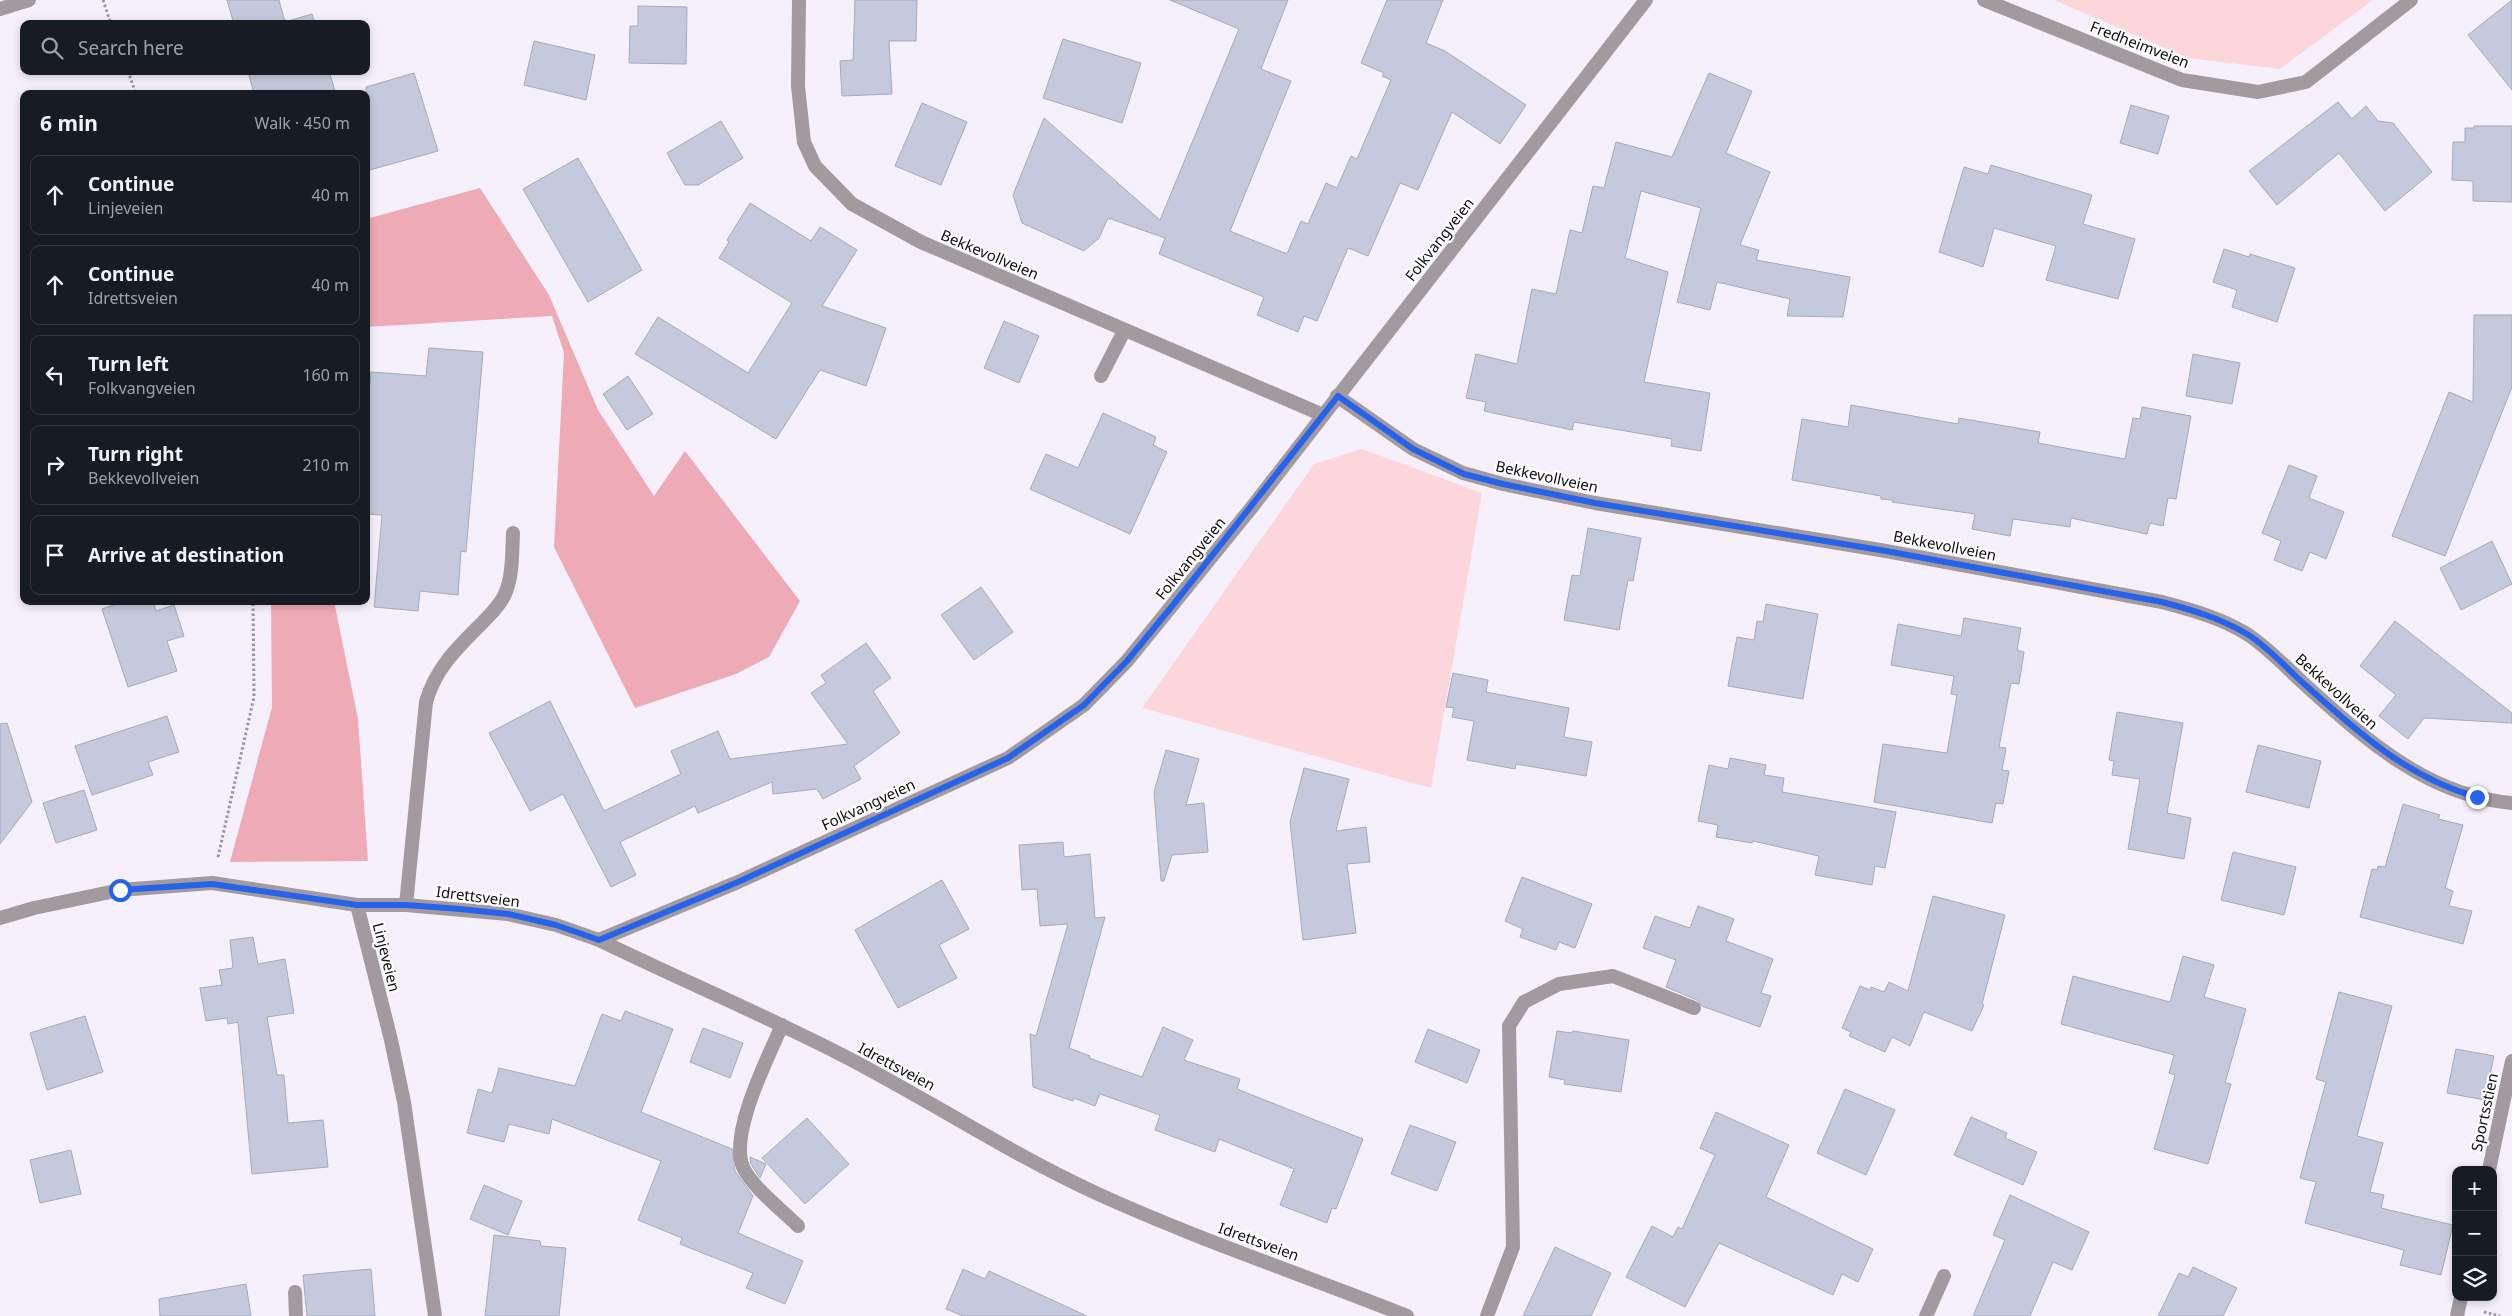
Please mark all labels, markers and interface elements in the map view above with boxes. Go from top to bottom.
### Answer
street label: Fredheimveien [2088,16,2192,72]
search box [20,20,370,75]
icon: search [38,34,66,62]
text: Search here [78,35,184,61]
text: 6 min [40,109,98,137]
text: Walk · 450 m [255,112,350,134]
text: Continue [88,171,174,197]
icon: ahead [41,181,69,209]
text: 40 m [312,184,349,206]
street label: Folkvangveien [1400,193,1478,285]
text: Linjeveien [88,197,163,219]
street label: Bekkevollveien [938,224,1042,284]
text: Continue [88,261,174,287]
icon: ahead [41,271,69,299]
text: 40 m [312,274,349,296]
text: Idrettsveien [88,287,178,309]
text: Turn left [88,351,169,377]
icon: left [41,361,69,389]
text: 160 m [302,364,349,386]
text: Folkvangveien [88,377,196,399]
text: Turn right [88,441,183,467]
icon: right [41,451,69,479]
text: 210 m [302,454,349,476]
street label: Bekkevollveien [1494,455,1600,497]
text: Bekkevollveien [88,467,199,489]
street label: Folkvangveien [1150,512,1230,604]
street label: Bekkevollveien [1892,525,1998,565]
icon: arrive [41,541,69,569]
text: Arrive at destination [88,542,284,568]
street label: Bekkevollveien [2291,649,2383,733]
street label: Folkvangveien [818,774,918,834]
route end [2466,786,2489,809]
route start [109,879,132,902]
street label: Idrettsveien [435,881,521,911]
street label: Linjeveien [369,920,405,994]
street label: Idrettsveien [855,1037,939,1095]
street label: Sportsstien [2466,1071,2502,1153]
map controls [2452,1166,2497,1301]
button: + [2452,1166,2497,1211]
button: − [2452,1211,2497,1256]
street label: Idrettsveien [1216,1217,1302,1265]
button: layers [2452,1256,2497,1301]

